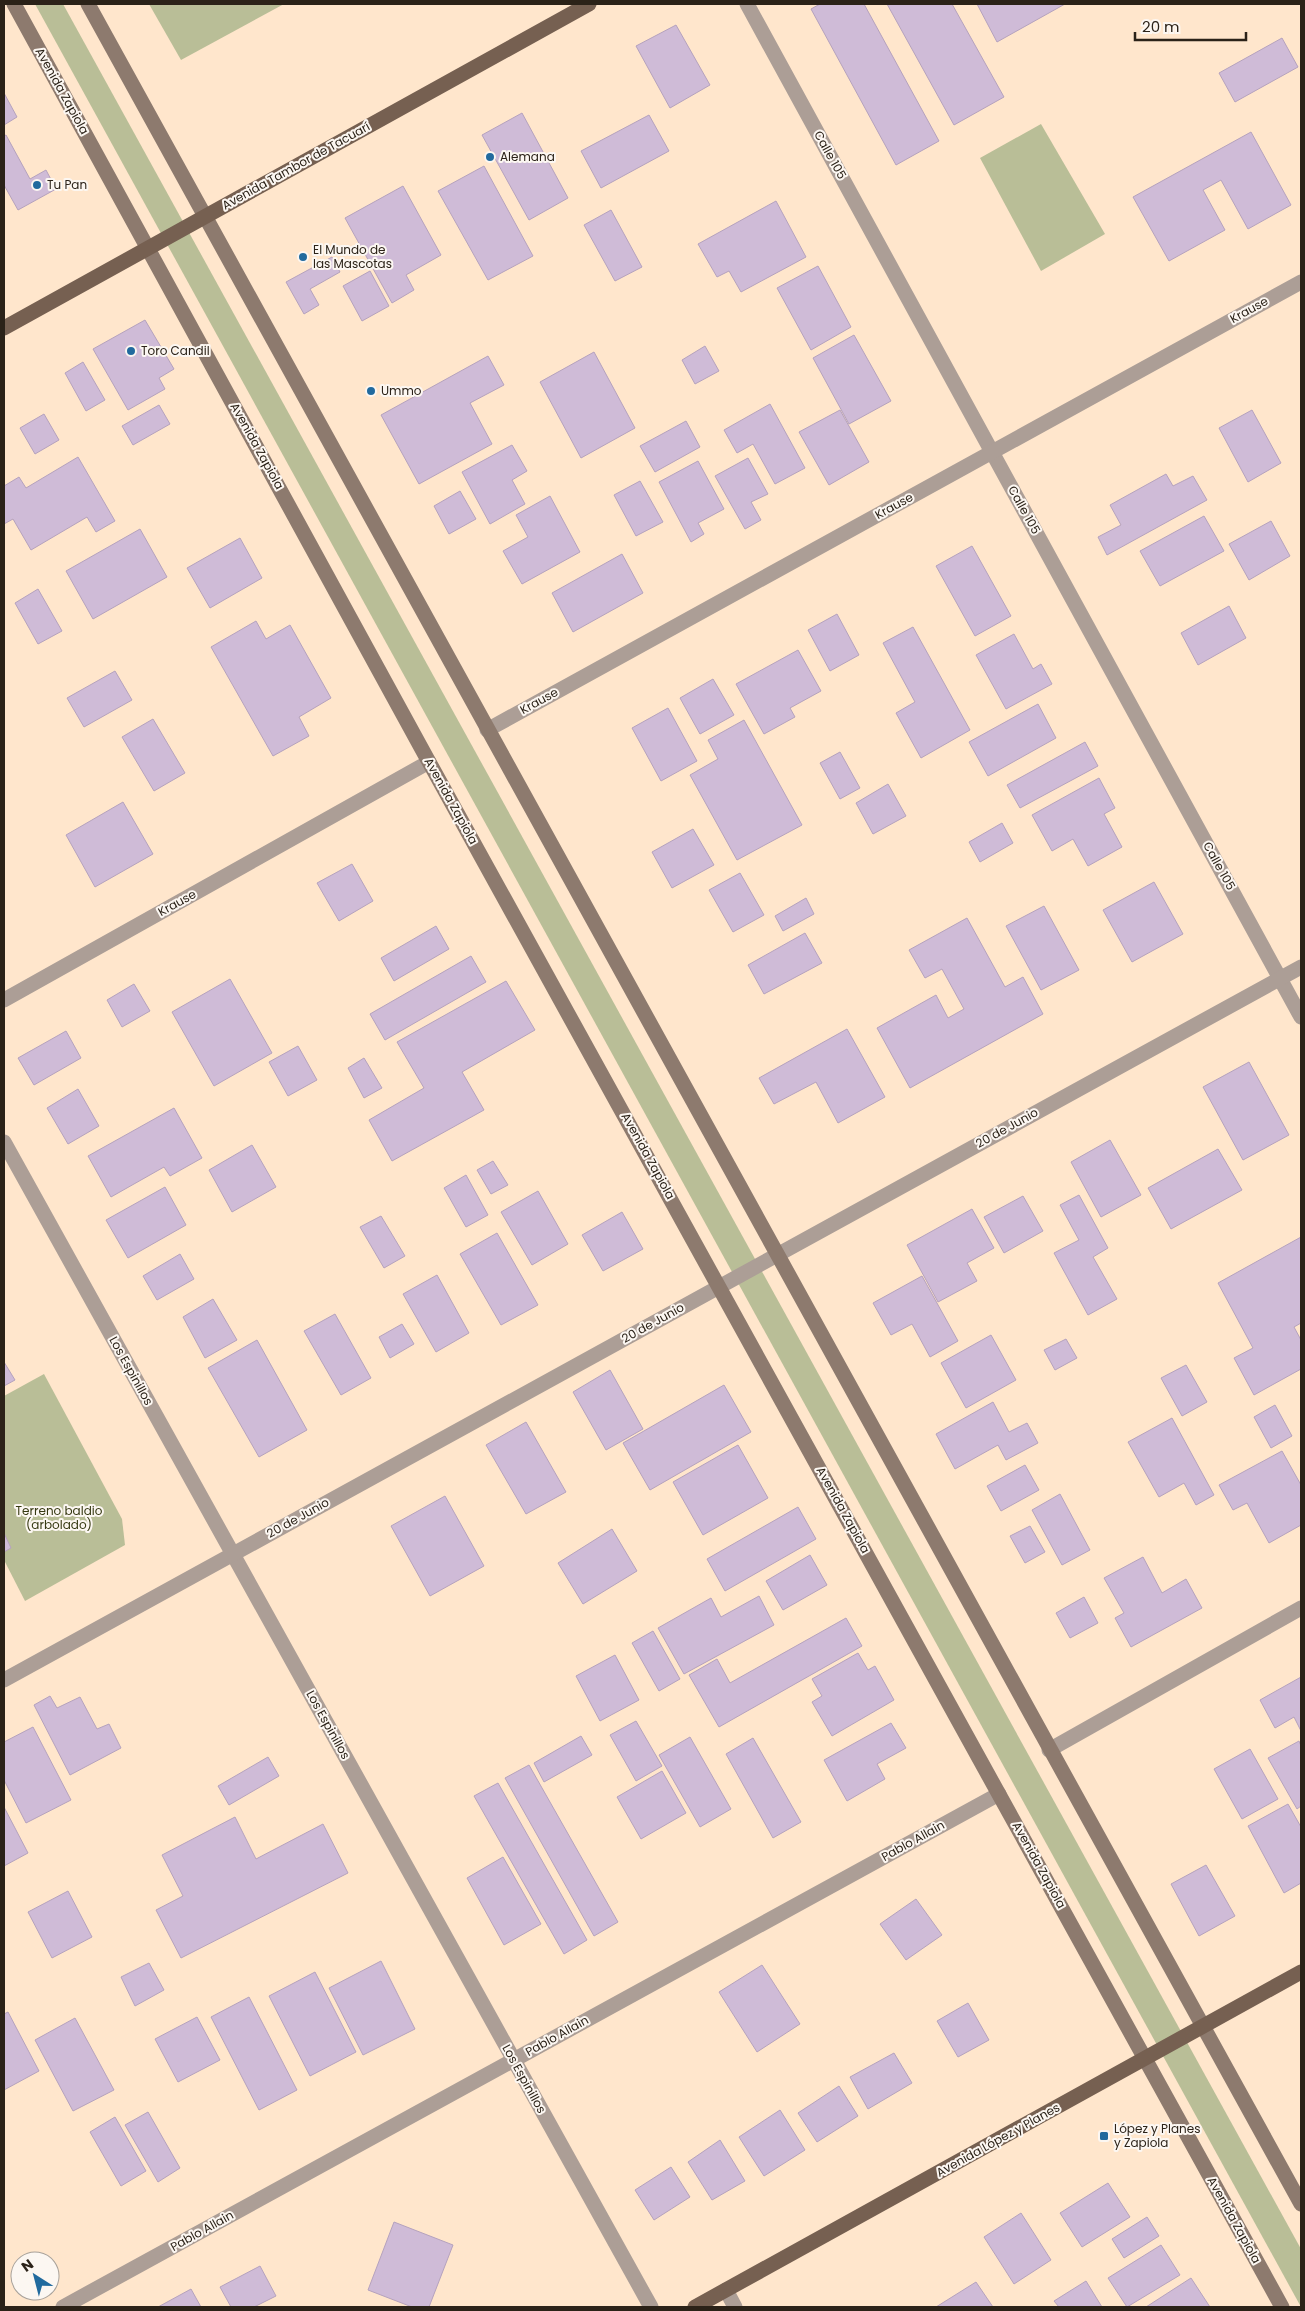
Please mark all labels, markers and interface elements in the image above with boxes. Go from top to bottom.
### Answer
scale bar [1135,10,1246,42]
text: 20 m [1142,16,1180,37]
street label: Avenida Zapiola [32,44,93,137]
street label: Avenida Tambor de Tacuarí [219,118,373,213]
street label: Calle 105 [810,128,851,182]
place label: Alemana [500,148,555,165]
marker: Alemana [484,151,496,163]
place label: Tu Pan [47,176,87,193]
marker: Tu Pan [31,179,43,191]
place label: El Mundo de las Mascotas [313,241,392,272]
marker: El Mundo de las Mascotas [297,251,309,263]
street label: Krause [1227,292,1271,327]
place label: Toro Candil [141,342,210,359]
marker: Toro Candil [125,345,137,357]
place label: Ummo [381,382,422,399]
marker: Ummo [365,385,377,397]
street label: Avenida Zapiola [227,399,288,492]
street label: Calle 105 [1004,483,1045,537]
street label: Krause [872,488,916,523]
street label: Krause [517,683,561,718]
street label: Avenida Zapiola [421,754,482,847]
street label: Calle 105 [1199,839,1240,893]
street label: Krause [155,885,199,920]
street label: 20 de Junio [973,1103,1041,1152]
street label: Avenida Zapiola [618,1109,679,1202]
street label: 20 de Junio [619,1298,687,1347]
street label: Los Espinillos [106,1333,157,1408]
street label: Avenida Zapiola [813,1463,874,1556]
street label: 20 de Junio [264,1493,332,1542]
park label: Terreno baldio (arbolado) [16,1502,103,1533]
street label: Los Espinillos [303,1687,354,1762]
street label: Pablo Allain [878,1816,947,1865]
street label: Avenida Zapiola [1009,1818,1070,1911]
street label: Pablo Allain [522,2011,591,2060]
street label: Los Espinillos [499,2041,550,2116]
street label: Avenida López y Planes [933,2098,1063,2181]
place label: López y Planes y Zapiola [1114,2120,1200,2151]
marker: López y Planes y Zapiola [1098,2130,1110,2142]
street label: Avenida Zapiola [1204,2173,1265,2266]
street label: Pablo Allain [167,2206,236,2255]
north arrow [10,2251,60,2301]
text: N [17,2254,37,2277]

